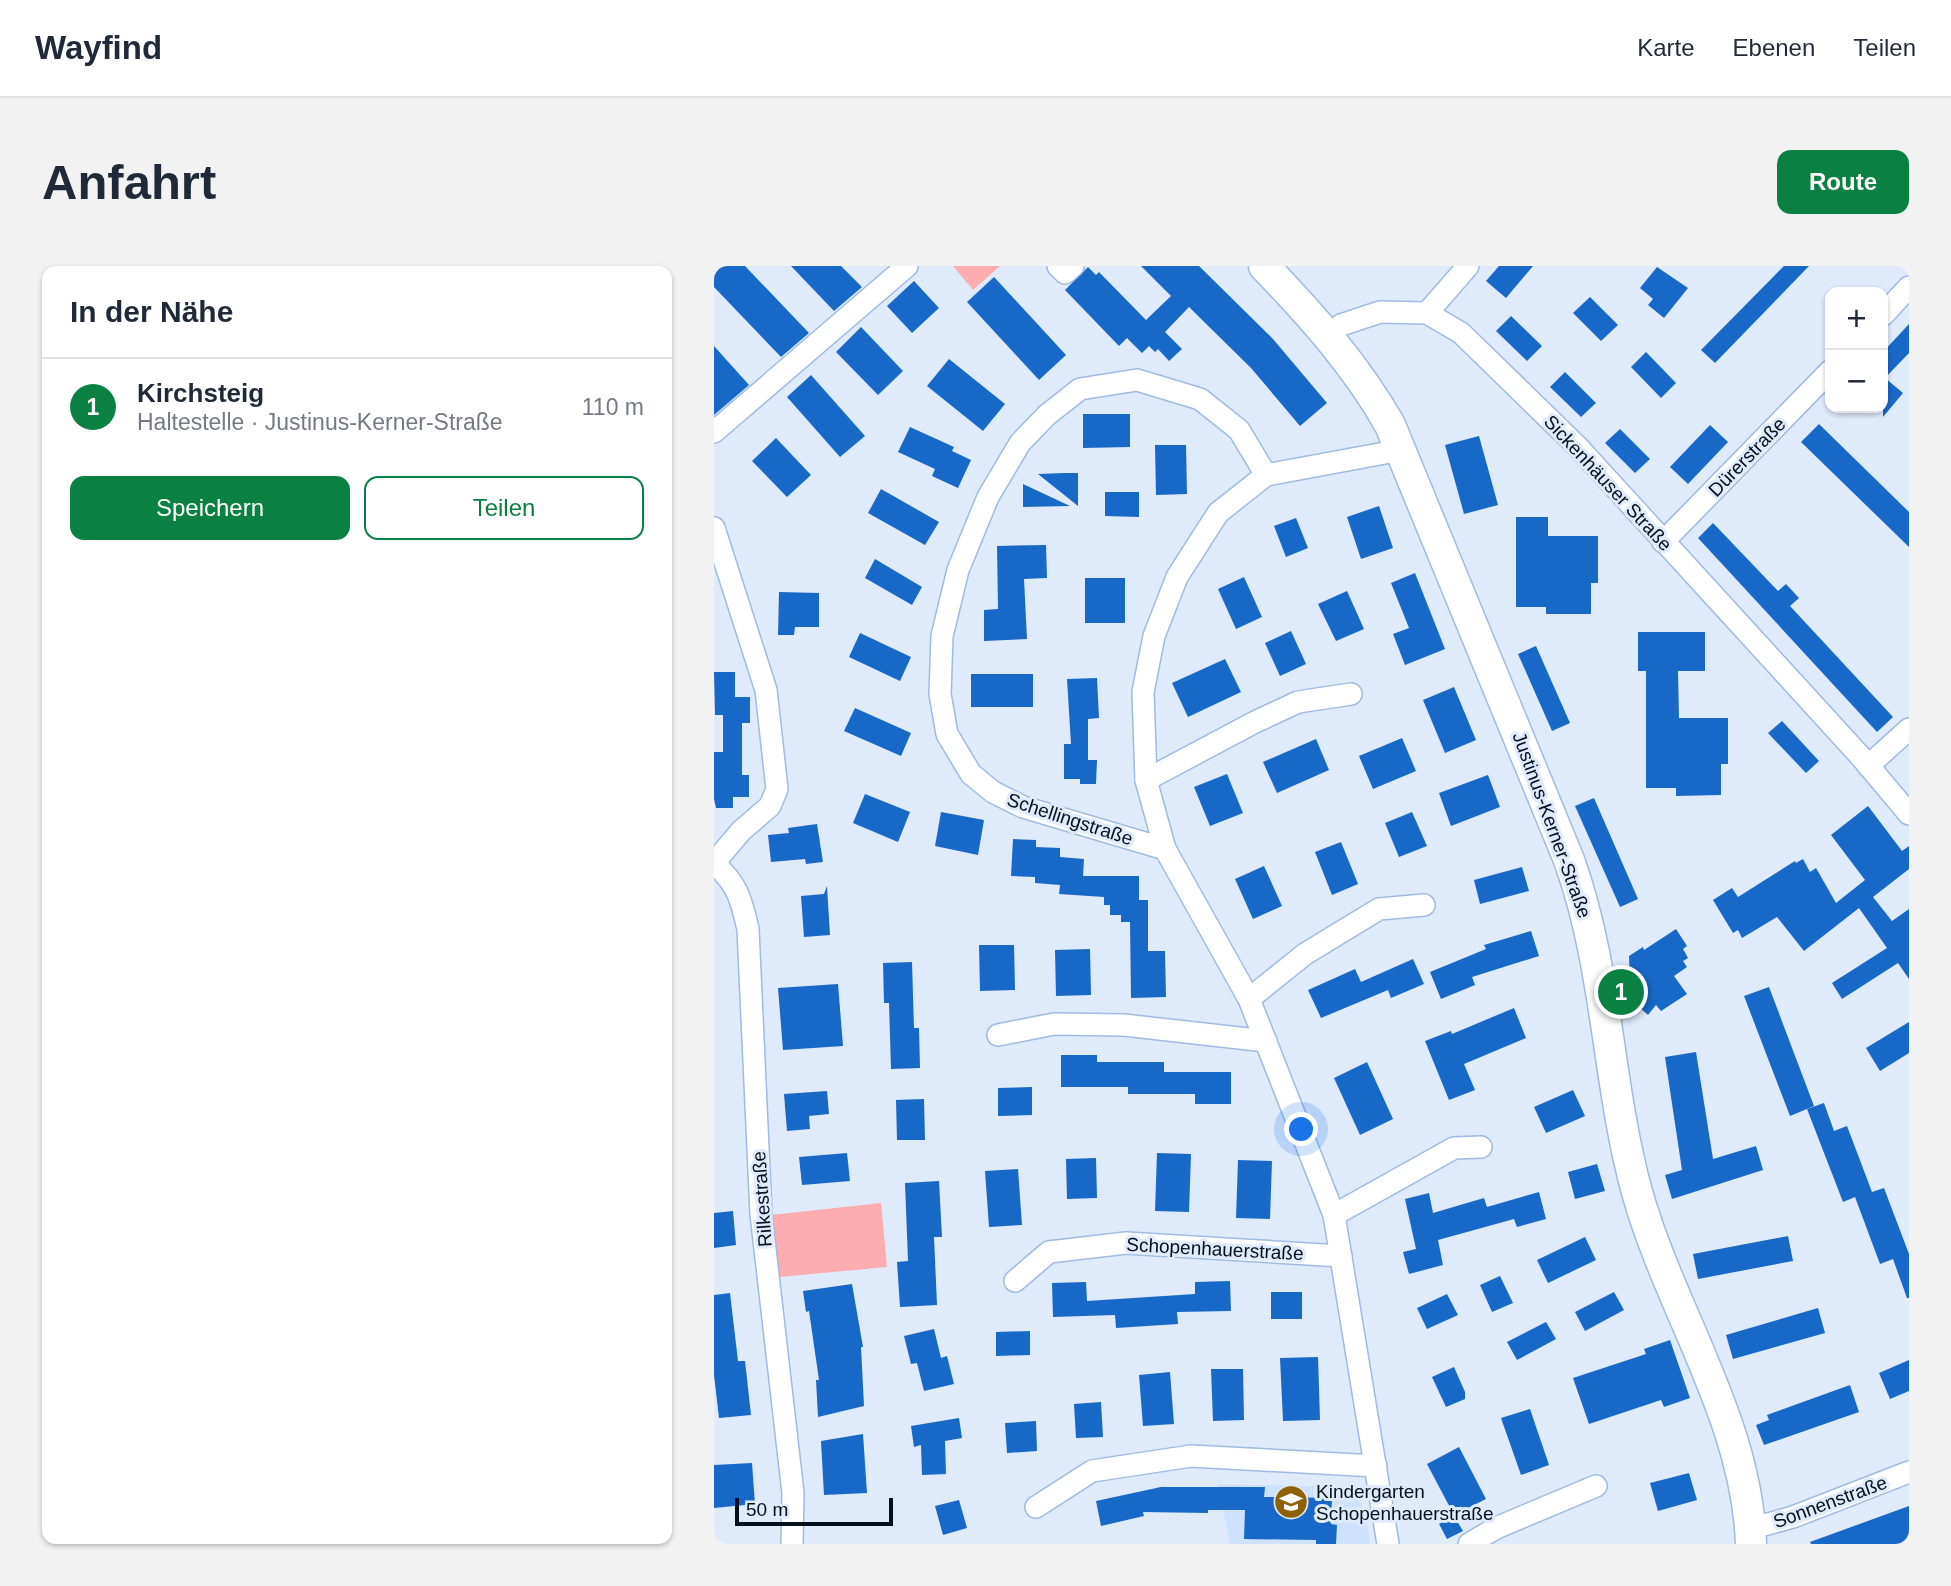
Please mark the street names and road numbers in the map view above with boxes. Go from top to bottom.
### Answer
street label: Sickenhäuser Straße [1540,411,1676,555]
street label: Dürerstraße [1704,413,1790,501]
street label: Justinus-Kerner-Straße [1509,729,1595,921]
street label: Schellingstraße [1004,789,1136,849]
street label: Rilkestraße [748,1150,776,1248]
street label: Schopenhauerstraße [1126,1234,1304,1264]
street label: Sonnenstraße [1770,1472,1890,1532]

